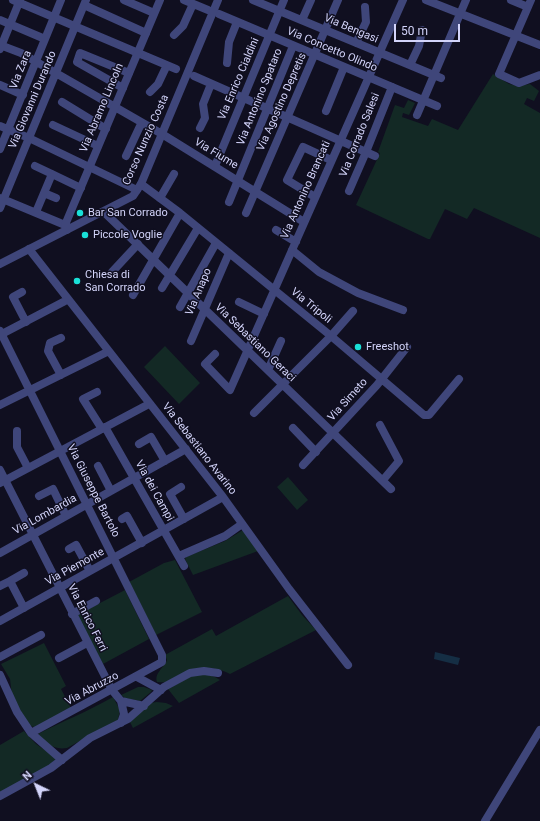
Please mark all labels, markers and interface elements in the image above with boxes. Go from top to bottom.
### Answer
street label: Via Bengasi [322,12,380,46]
scale bar [396,16,462,42]
text: 50 m [401,24,428,38]
street label: Via Concetto Olindo [285,25,379,75]
street label: Via Enrico Cialdini [216,36,262,122]
street label: Via Antonino Spataro [235,47,285,147]
street label: Via Giovanni Durando [6,49,60,151]
street label: Via Zara [7,49,35,91]
street label: Via Agostino Depretis [254,51,310,153]
street label: Via Abramo Lincoln [77,62,127,154]
street label: Via Corrado Salesi [337,91,383,179]
street label: Corso Nunzio Costa [120,93,172,187]
street label: Via Fiume [192,136,240,172]
street label: Via Antonino Brancati [278,139,334,241]
place label: Bar San Corrado [88,206,168,220]
marker: Bar San Corrado [75,208,85,218]
place label: Piccole Voglie [93,228,162,242]
marker: Piccole Voglie [80,230,90,240]
street label: Via Anapo [183,266,215,318]
place label: Chiesa di San Corrado [85,268,145,294]
marker: Chiesa di San Corrado [72,276,82,286]
street label: Via Tripoli [288,286,334,326]
street label: Via Sebastiano Geraci [212,301,298,385]
place label: Freeshot [366,340,409,354]
marker: Freeshot [353,342,363,352]
street label: Via Simeto [325,376,371,424]
street label: Via Sebastiano Avarino [159,400,239,498]
street label: Via Giuseppe Bartolo [64,442,122,540]
street label: Via dei Campi [132,458,176,524]
street label: Via Lombardia [11,492,79,538]
street label: Via Piemonte [43,545,107,589]
street label: Via Enrico Ferri [64,582,110,654]
street label: Via Abruzzo [63,669,121,709]
north arrow [16,765,56,805]
text: N [20,768,35,783]

